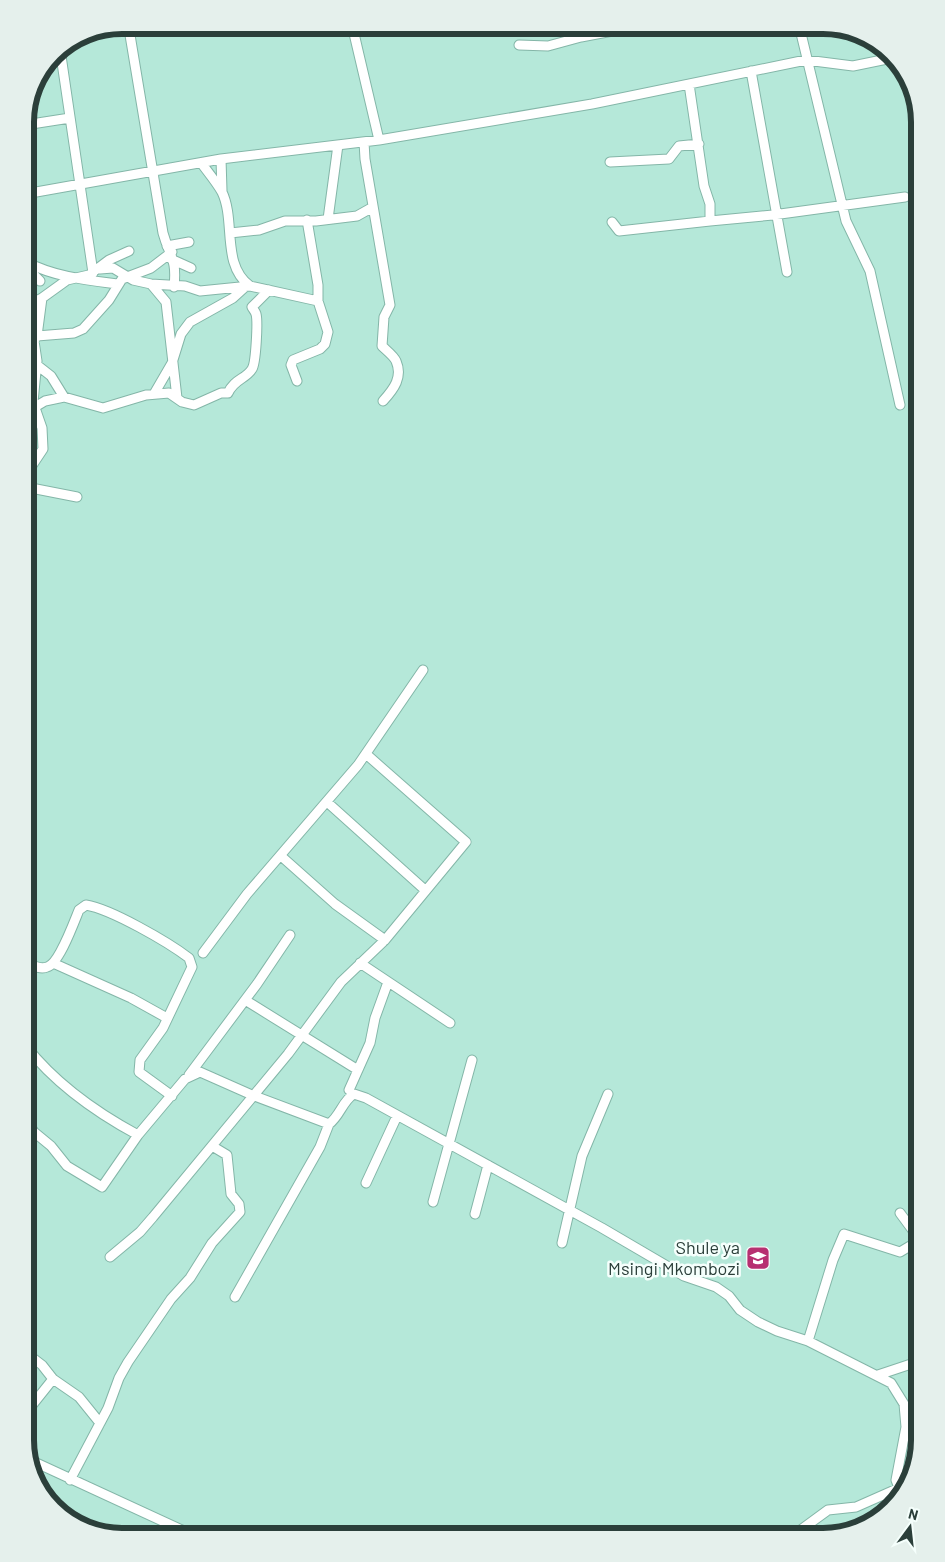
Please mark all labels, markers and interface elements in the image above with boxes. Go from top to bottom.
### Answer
place label: Shule ya Msingi Mkombozi [608,1236,740,1279]
school or university icon: Shule ya Msingi Mkombozi [745,1245,771,1271]
north arrow [885,1502,935,1552]
text: N [907,1505,920,1523]

